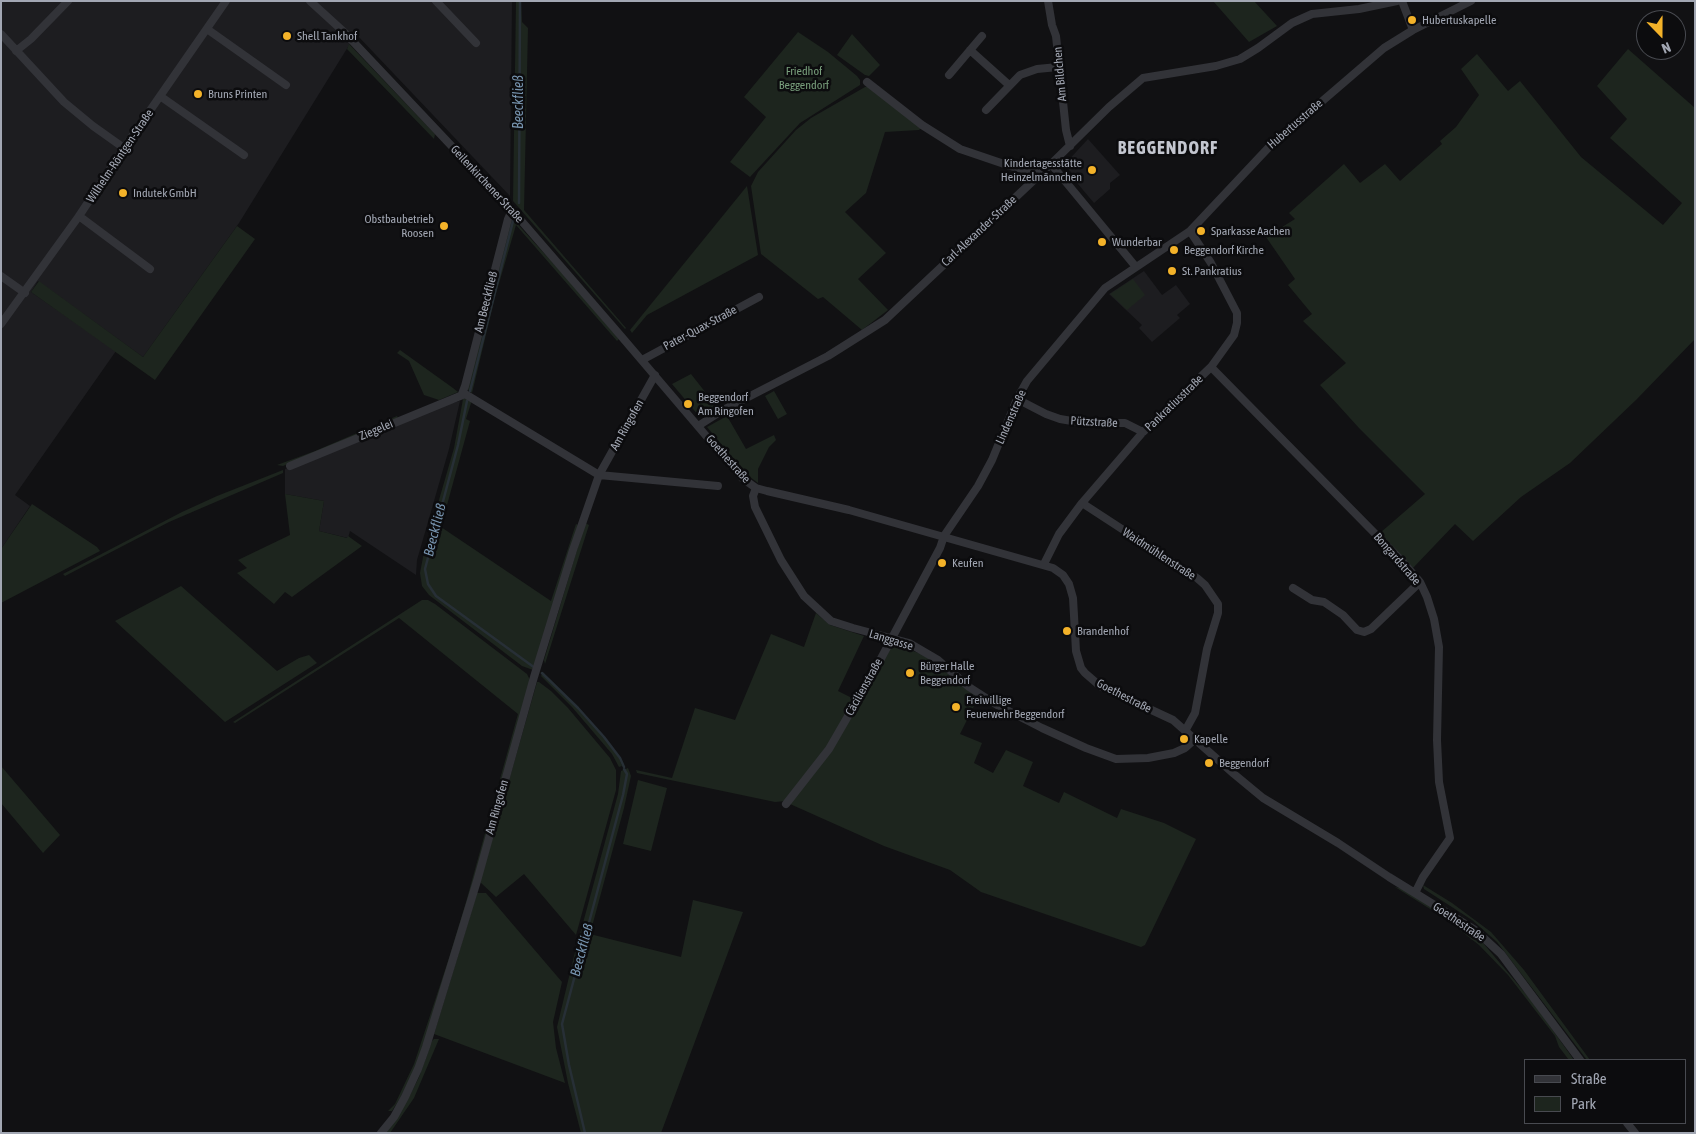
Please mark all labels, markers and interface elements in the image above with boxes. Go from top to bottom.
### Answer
north arrow [1636,10,1686,60]
place label: Hubertuskapelle [1422,13,1496,27]
marker: Hubertuskapelle [1406,14,1418,26]
place label: Shell Tankhof [297,29,357,43]
marker: Shell Tankhof [281,30,293,42]
text: N [1659,39,1673,57]
street label: Am Bildchen [1050,46,1070,102]
park label: Friedhof Beggendorf [779,64,829,92]
water label: Beeckfließ [511,75,527,129]
place label: Bruns Printen [208,87,267,101]
marker: Bruns Printen [192,88,204,100]
street label: Hubertusstraße [1264,96,1326,152]
street label: Wilhelm-Röntgen-Straße [83,107,157,205]
district label: BEGGENDORF [1117,137,1219,159]
street label: Geilenkirchener Straße [447,142,527,226]
place label: Kindertagesstätte Heinzelmännchen [1001,156,1082,184]
marker: Kindertagesstätte Heinzelmännchen [1086,164,1098,176]
place label: Indutek GmbH [133,186,197,200]
marker: Indutek GmbH [117,187,129,199]
street label: Carl-Alexander-Straße [938,193,1020,269]
place label: Obstbaubetrieb Roosen [365,212,434,240]
marker: Obstbaubetrieb Roosen [438,220,450,232]
place label: Sparkasse Aachen [1211,224,1290,238]
marker: Sparkasse Aachen [1195,225,1207,237]
place label: Wunderbar [1112,235,1162,249]
marker: Wunderbar [1096,236,1108,248]
place label: Beggendorf Kirche [1184,243,1264,257]
marker: Beggendorf Kirche [1168,244,1180,256]
place label: St. Pankratius [1182,264,1242,278]
marker: St. Pankratius [1166,265,1178,277]
street label: Am Beeckfließ [471,270,501,334]
street label: Pater-Quax-Straße [661,303,739,353]
street label: Pankratiusstraße [1142,372,1206,434]
street label: Lindenstraße [993,388,1029,446]
place label: Beggendorf Am Ringofen [698,390,754,418]
street label: Am Ringofen [607,397,647,453]
marker: Beggendorf Am Ringofen [682,398,694,410]
street label: Pützstraße [1070,414,1118,430]
street label: Ziegelei [357,416,395,444]
street label: Goethestraße [703,432,753,486]
water label: Beeckfließ [420,502,450,558]
street label: Waidmühlenstraße [1120,525,1198,583]
street label: Bongardstraße [1370,530,1424,588]
place label: Keufen [952,556,983,570]
marker: Keufen [936,557,948,569]
place label: Brandenhof [1077,624,1129,638]
marker: Brandenhof [1061,625,1073,637]
street label: Langgasse [867,626,915,654]
street label: Cäcilienstraße [842,656,886,718]
place label: Bürger Halle Beggendorf [920,659,974,687]
marker: Bürger Halle Beggendorf [904,667,916,679]
street label: Goethestraße [1094,676,1154,716]
place label: Freiwillige Feuerwehr Beggendorf [966,693,1065,721]
marker: Freiwillige Feuerwehr Beggendorf [950,701,962,713]
place label: Kapelle [1194,732,1228,746]
marker: Kapelle [1178,733,1190,745]
place label: Beggendorf [1219,756,1269,770]
marker: Beggendorf [1203,757,1215,769]
street label: Am Ringofen [482,778,512,836]
street label: Goethestraße [1430,899,1488,945]
water label: Beeckfließ [567,922,597,978]
legend [1524,1059,1686,1124]
text: Straße [1571,1070,1607,1087]
text: Park [1571,1095,1596,1112]

